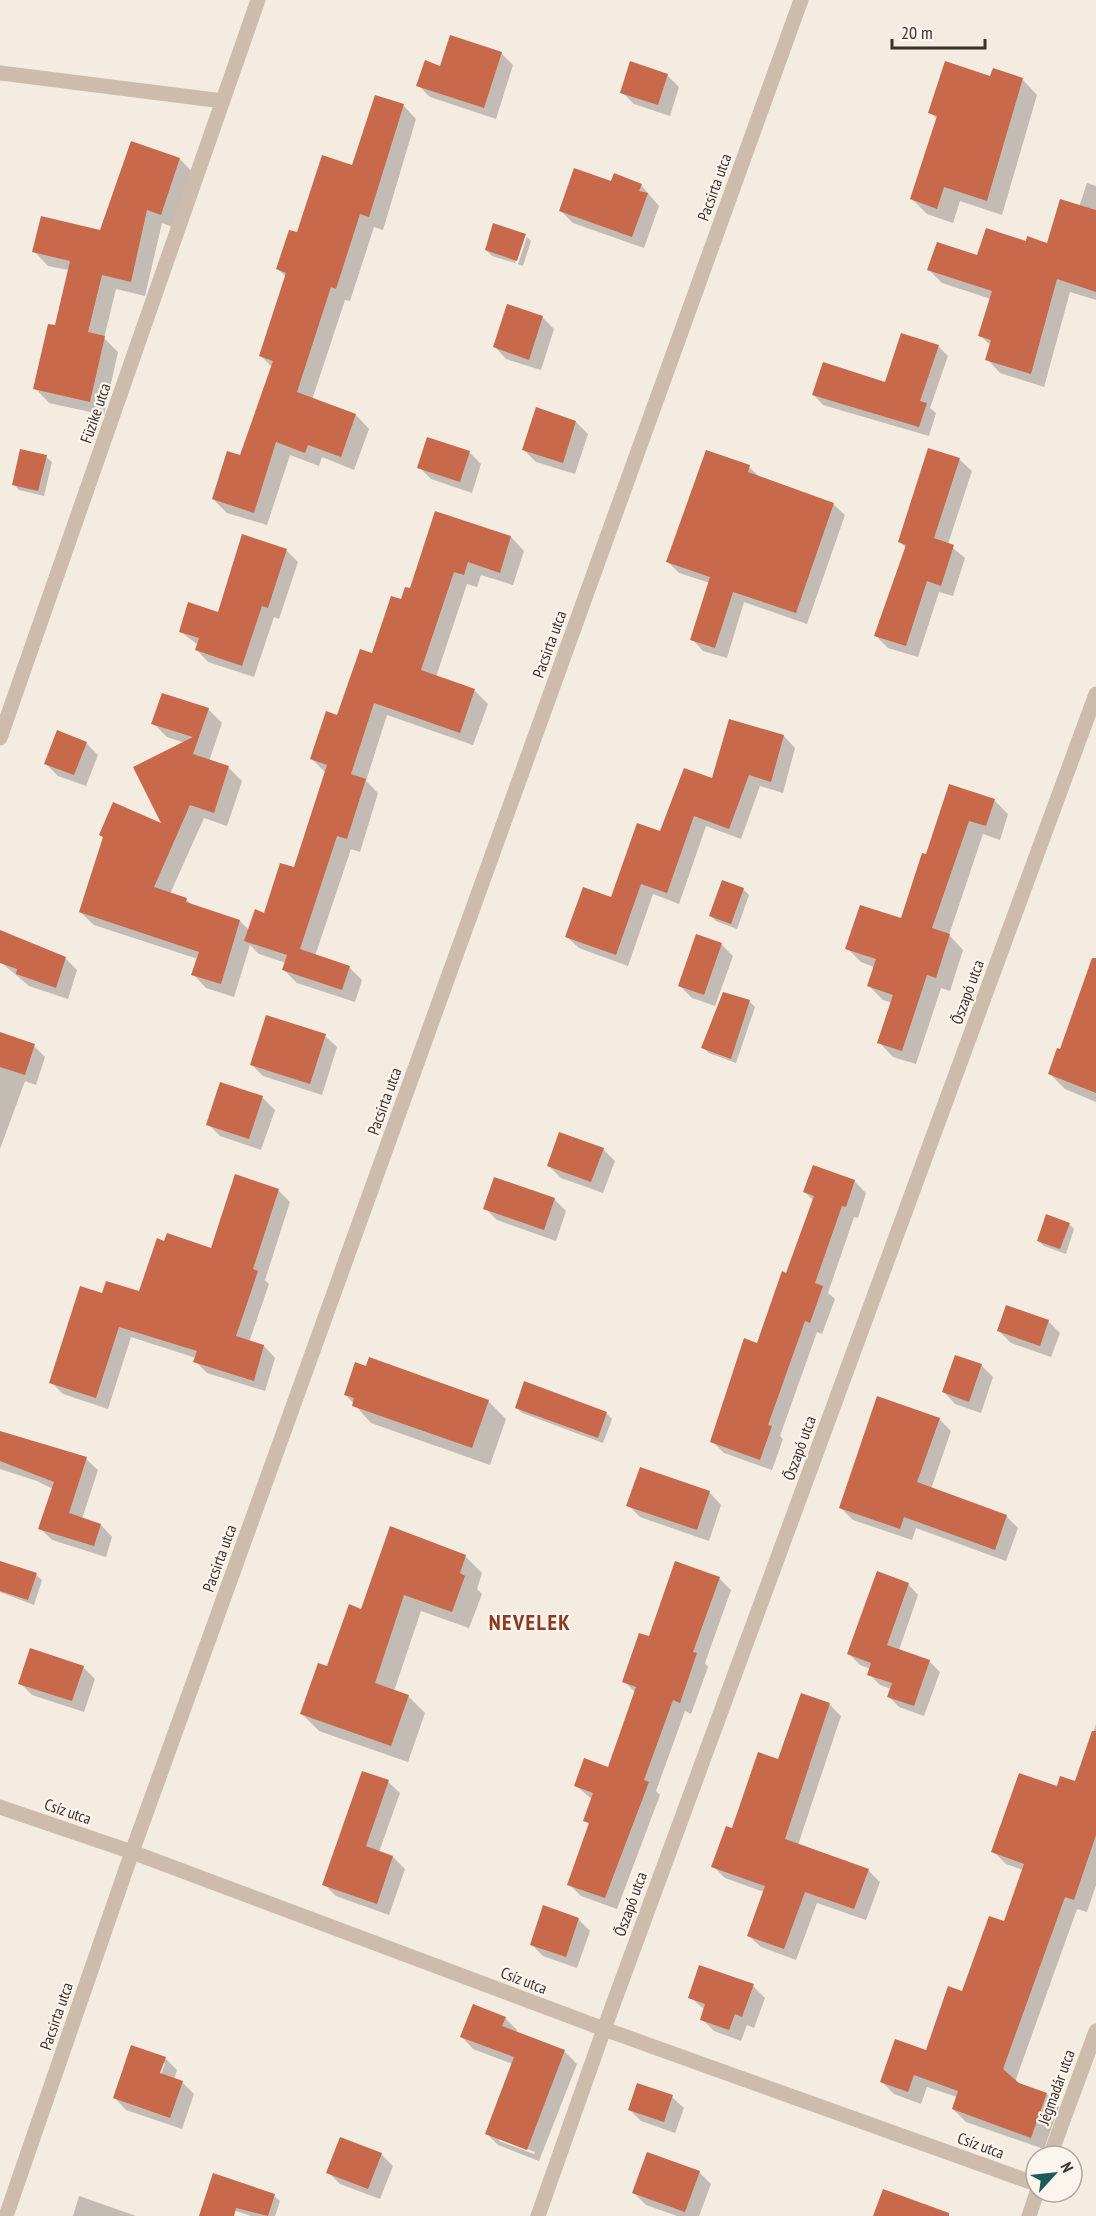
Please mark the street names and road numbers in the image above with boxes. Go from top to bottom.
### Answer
street label: Pacsirta utca [693,151,735,223]
street label: Füzike utca [75,380,115,446]
street label: Pacsirta utca [528,608,570,680]
street label: Őszapó utca [946,957,988,1027]
street label: Pacsirta utca [363,1065,405,1137]
street label: Őszapó utca [778,1413,820,1483]
street label: Pacsirta utca [198,1522,240,1594]
street label: Csíz utca [42,1794,94,1828]
street label: Őszapó utca [609,1869,651,1939]
street label: Csíz utca [498,1962,550,1998]
street label: Pacsirta utca [35,1980,77,2052]
street label: Jégmadár utca [1033,2047,1079,2128]
street label: Csíz utca [955,2127,1007,2163]

